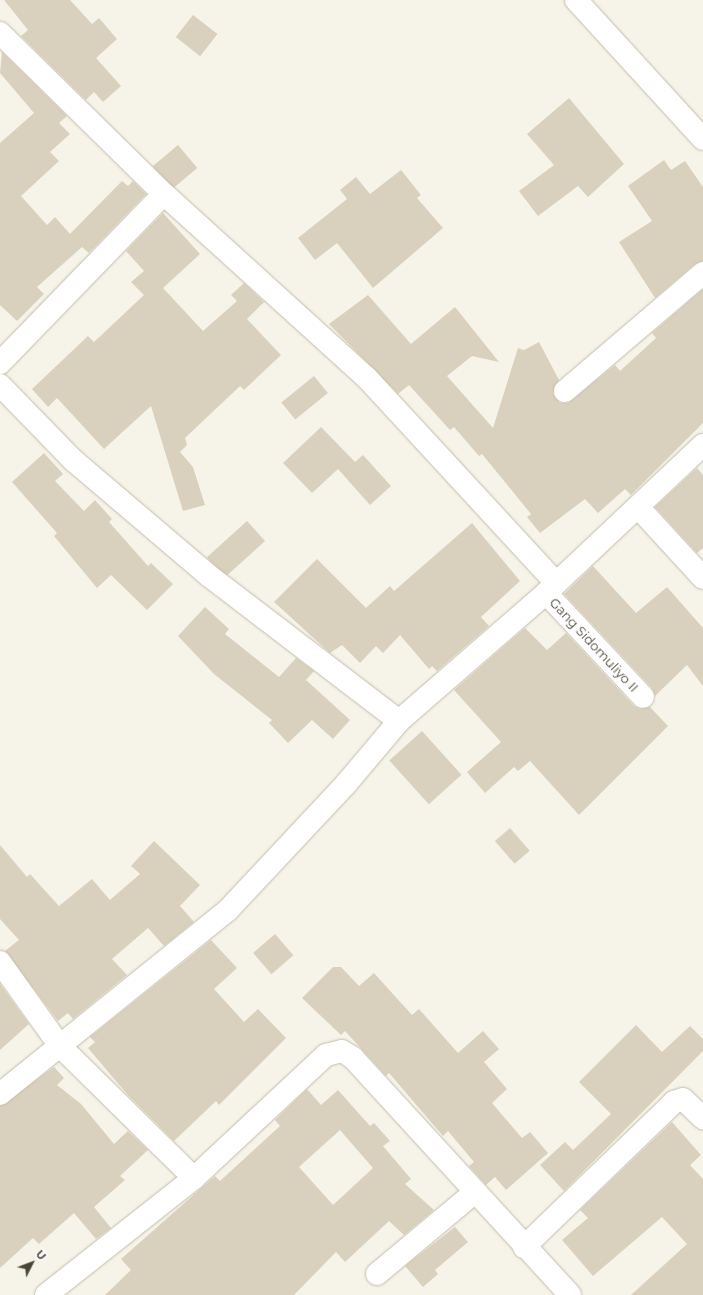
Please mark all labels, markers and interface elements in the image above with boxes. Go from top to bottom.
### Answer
street label: Gang Sidomuliyo II [546,595,642,695]
north arrow [12,1243,52,1283]
text: U [33,1247,49,1263]

